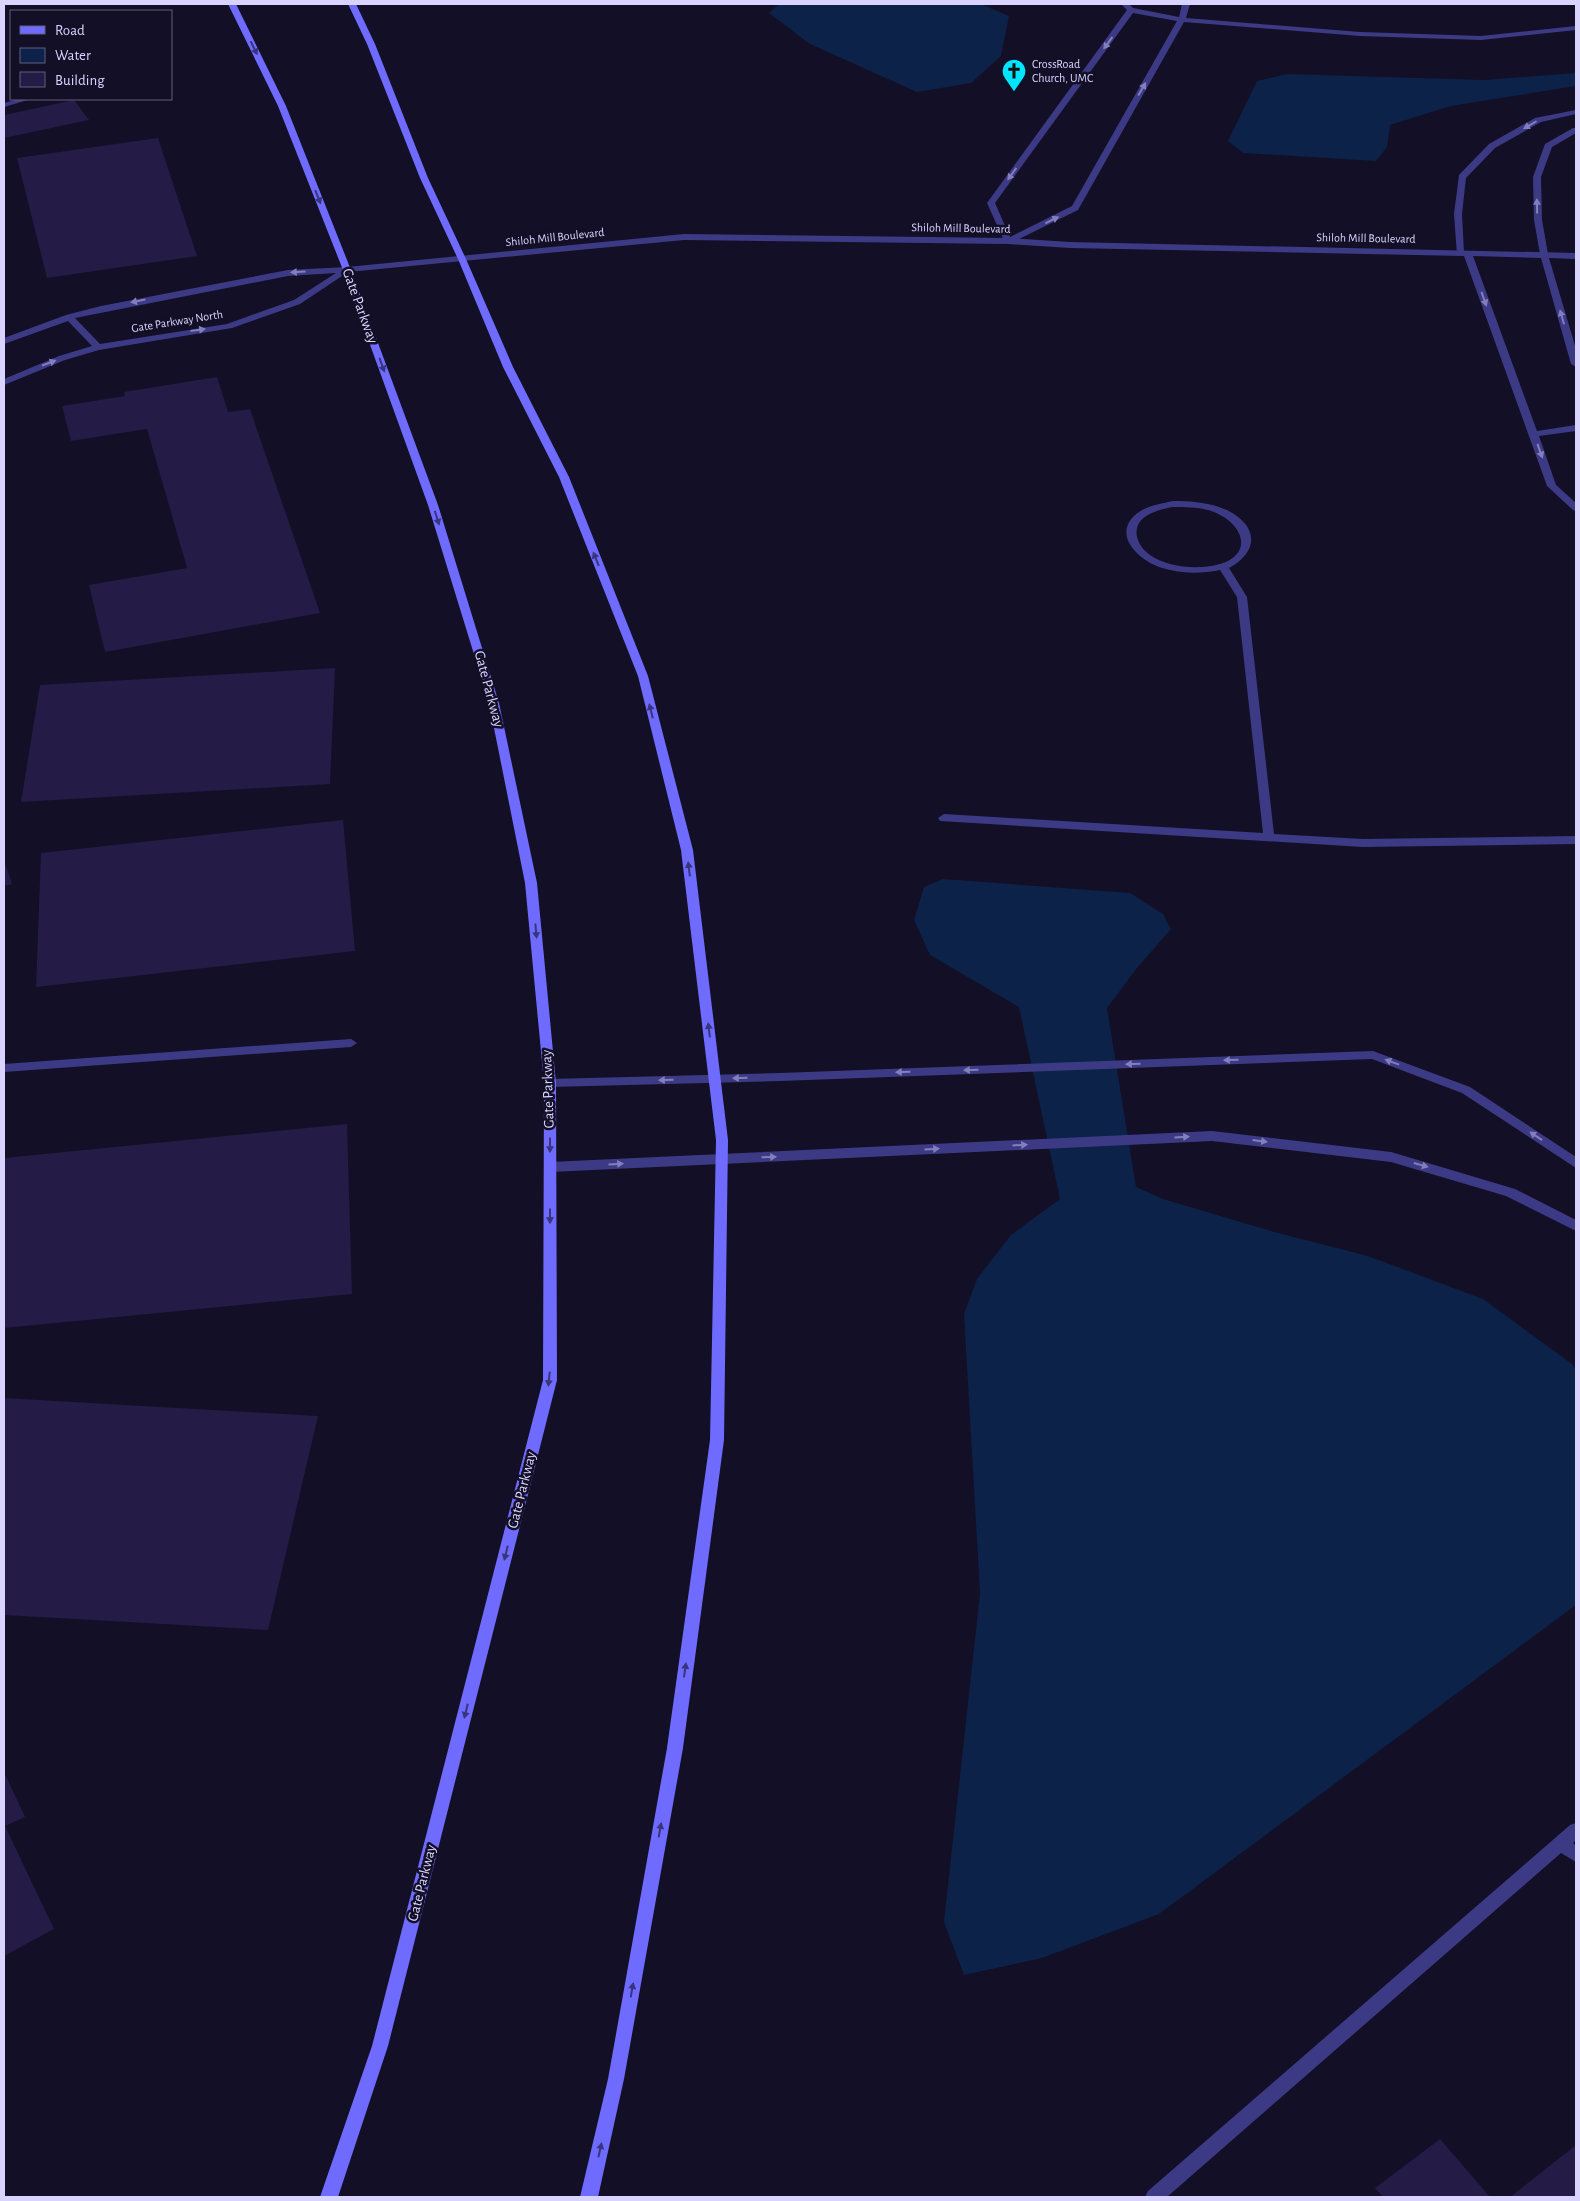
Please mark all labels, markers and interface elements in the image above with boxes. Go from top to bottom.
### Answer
legend [10,10,172,100]
text: Road [55,23,85,38]
one-way arrow [1103,36,1113,49]
one-way arrow [249,40,258,55]
text: Water [55,48,91,63]
church icon: CrossRoad Church, UMC [1001,58,1027,92]
place label: CrossRoad Church, UMC [1032,58,1093,84]
text: Building [55,73,105,88]
one-way arrow [1138,82,1147,96]
one-way arrow [1522,121,1537,129]
one-way arrow [1007,167,1017,181]
one-way arrow [314,190,322,205]
one-way arrow [1533,198,1541,214]
one-way arrow [1045,215,1059,223]
street label: Shiloh Mill Boulevard [911,221,1011,235]
street label: Shiloh Mill Boulevard [505,226,605,248]
street label: Shiloh Mill Boulevard [1316,231,1416,245]
street label: Gate Parkway [340,266,381,346]
one-way arrow [290,269,306,277]
one-way arrow [1480,291,1488,306]
one-way arrow [130,298,146,306]
street label: Gate Parkway North [130,308,224,335]
one-way arrow [1558,310,1566,325]
one-way arrow [190,326,206,334]
one-way arrow [378,358,386,373]
one-way arrow [42,359,56,367]
one-way arrow [1536,444,1544,459]
one-way arrow [434,510,442,525]
one-way arrow [592,551,599,566]
street label: Gate Parkway [472,649,507,729]
one-way arrow [647,704,655,719]
one-way arrow [685,861,693,877]
one-way arrow [532,923,540,939]
one-way arrow [705,1022,713,1038]
street label: Gate Parkway [539,1049,557,1129]
one-way arrow [1223,1056,1239,1064]
one-way arrow [1384,1058,1399,1066]
one-way arrow [1125,1060,1141,1068]
one-way arrow [963,1066,979,1074]
one-way arrow [895,1069,911,1077]
one-way arrow [732,1074,748,1082]
one-way arrow [658,1076,674,1084]
one-way arrow [1529,1131,1542,1141]
one-way arrow [1174,1133,1190,1141]
one-way arrow [1253,1137,1269,1145]
one-way arrow [546,1138,554,1154]
one-way arrow [1012,1140,1028,1148]
one-way arrow [924,1145,940,1153]
one-way arrow [762,1153,778,1161]
one-way arrow [608,1160,624,1168]
one-way arrow [1413,1162,1428,1170]
one-way arrow [546,1208,554,1224]
one-way arrow [545,1371,553,1387]
street label: Gate Parkway [505,1449,539,1530]
one-way arrow [502,1546,510,1561]
one-way arrow [682,1662,690,1678]
one-way arrow [461,1703,469,1718]
one-way arrow [657,1822,665,1838]
street label: Gate Parkway [405,1842,439,1923]
one-way arrow [629,1982,637,1998]
one-way arrow [596,2142,604,2157]

